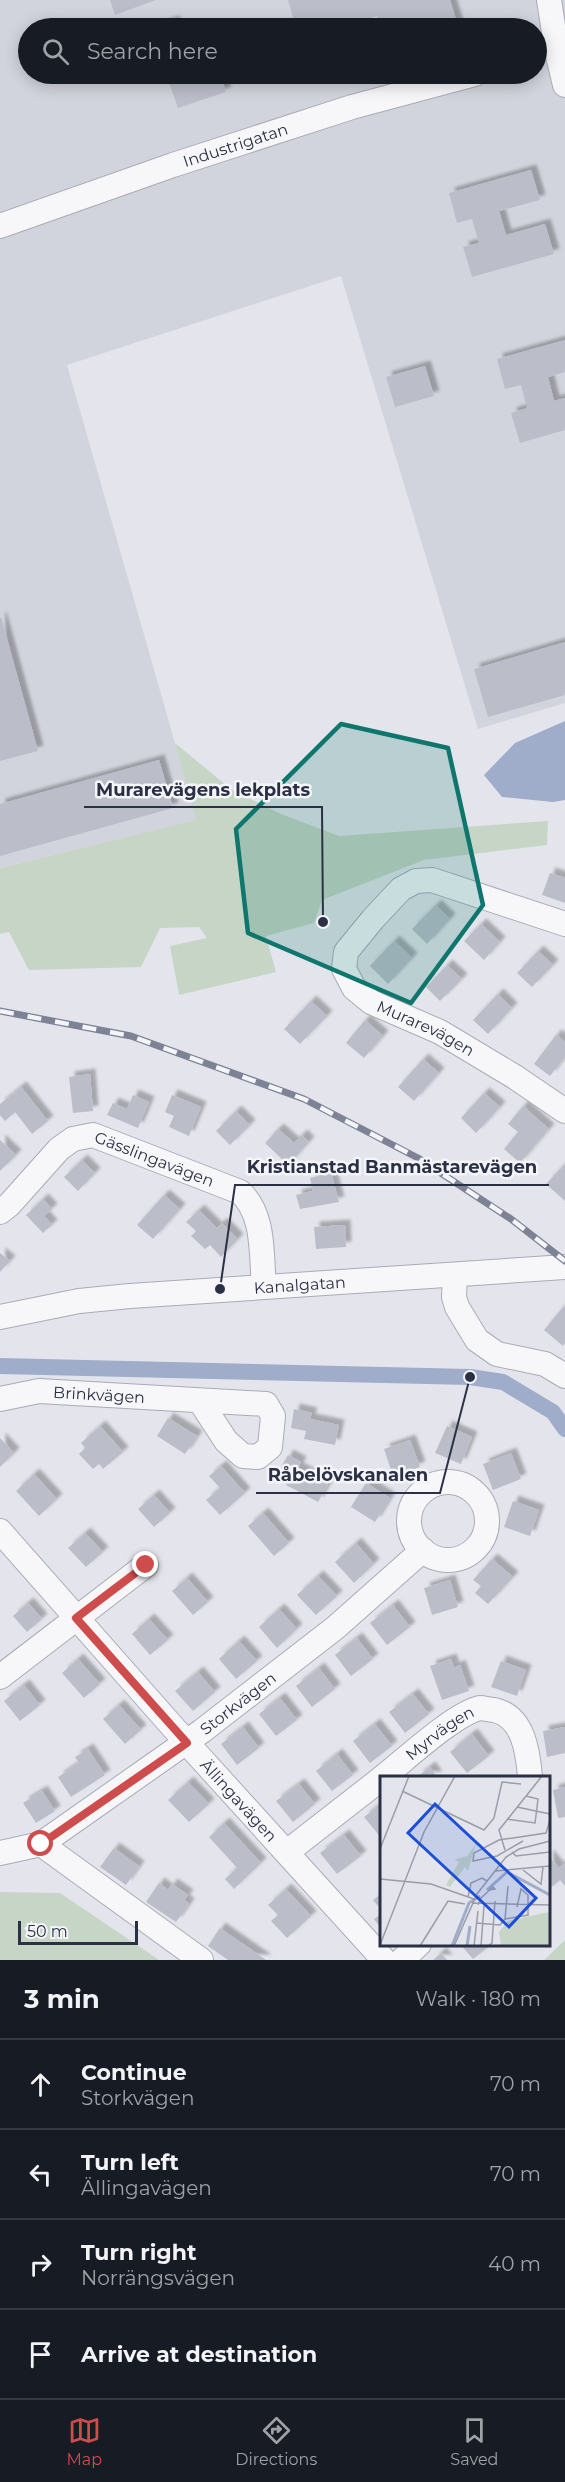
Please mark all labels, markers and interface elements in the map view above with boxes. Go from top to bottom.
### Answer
search box [18,18,547,84]
icon: search [39,35,72,68]
text: Search here [87,38,218,65]
street label: Industrigatan [181,119,290,171]
callout: Murarevägens lekplats [84,771,322,807]
text: Murarevägens lekplats [96,779,310,801]
street label: Murarevägen [374,996,478,1060]
street label: Gässlingavägen [92,1127,217,1191]
callout: Kristianstad Banmästarevägen [235,1149,549,1185]
text: Kristianstad Banmästarevägen [247,1156,537,1178]
street label: Kanalgatan [253,1272,346,1297]
street label: Brinkvägen [53,1382,146,1407]
callout: Råbelövskanalen [256,1457,440,1493]
text: Råbelövskanalen [268,1464,428,1486]
route end [132,1551,158,1577]
street label: Storkvägen [196,1668,280,1739]
street label: Myrvägen [402,1702,477,1764]
street label: Ällingavägen [197,1754,281,1845]
inset map [380,1776,550,1945]
route start [27,1830,53,1856]
scale bar [18,1918,138,1946]
text: 50 m [27,1922,68,1941]
text: 3 min [24,1983,100,2015]
text: Walk · 180 m [416,1987,541,2011]
text: Continue [81,2059,187,2086]
icon: ahead [24,2068,57,2101]
text: 70 m [490,2072,541,2096]
text: Storkvägen [81,2086,194,2110]
text: Turn left [81,2149,179,2176]
icon: left [24,2158,57,2191]
text: 70 m [490,2162,541,2186]
text: Ällingavägen [81,2176,212,2200]
text: Turn right [81,2239,196,2266]
icon: right [24,2248,57,2281]
text: 40 m [488,2252,541,2276]
text: Norrängsvägen [81,2266,235,2290]
icon: arrive [24,2338,57,2371]
text: Arrive at destination [81,2341,317,2368]
tab: Map [67,2414,102,2469]
tab: Directions [235,2414,317,2469]
tab: Saved [450,2414,498,2469]

